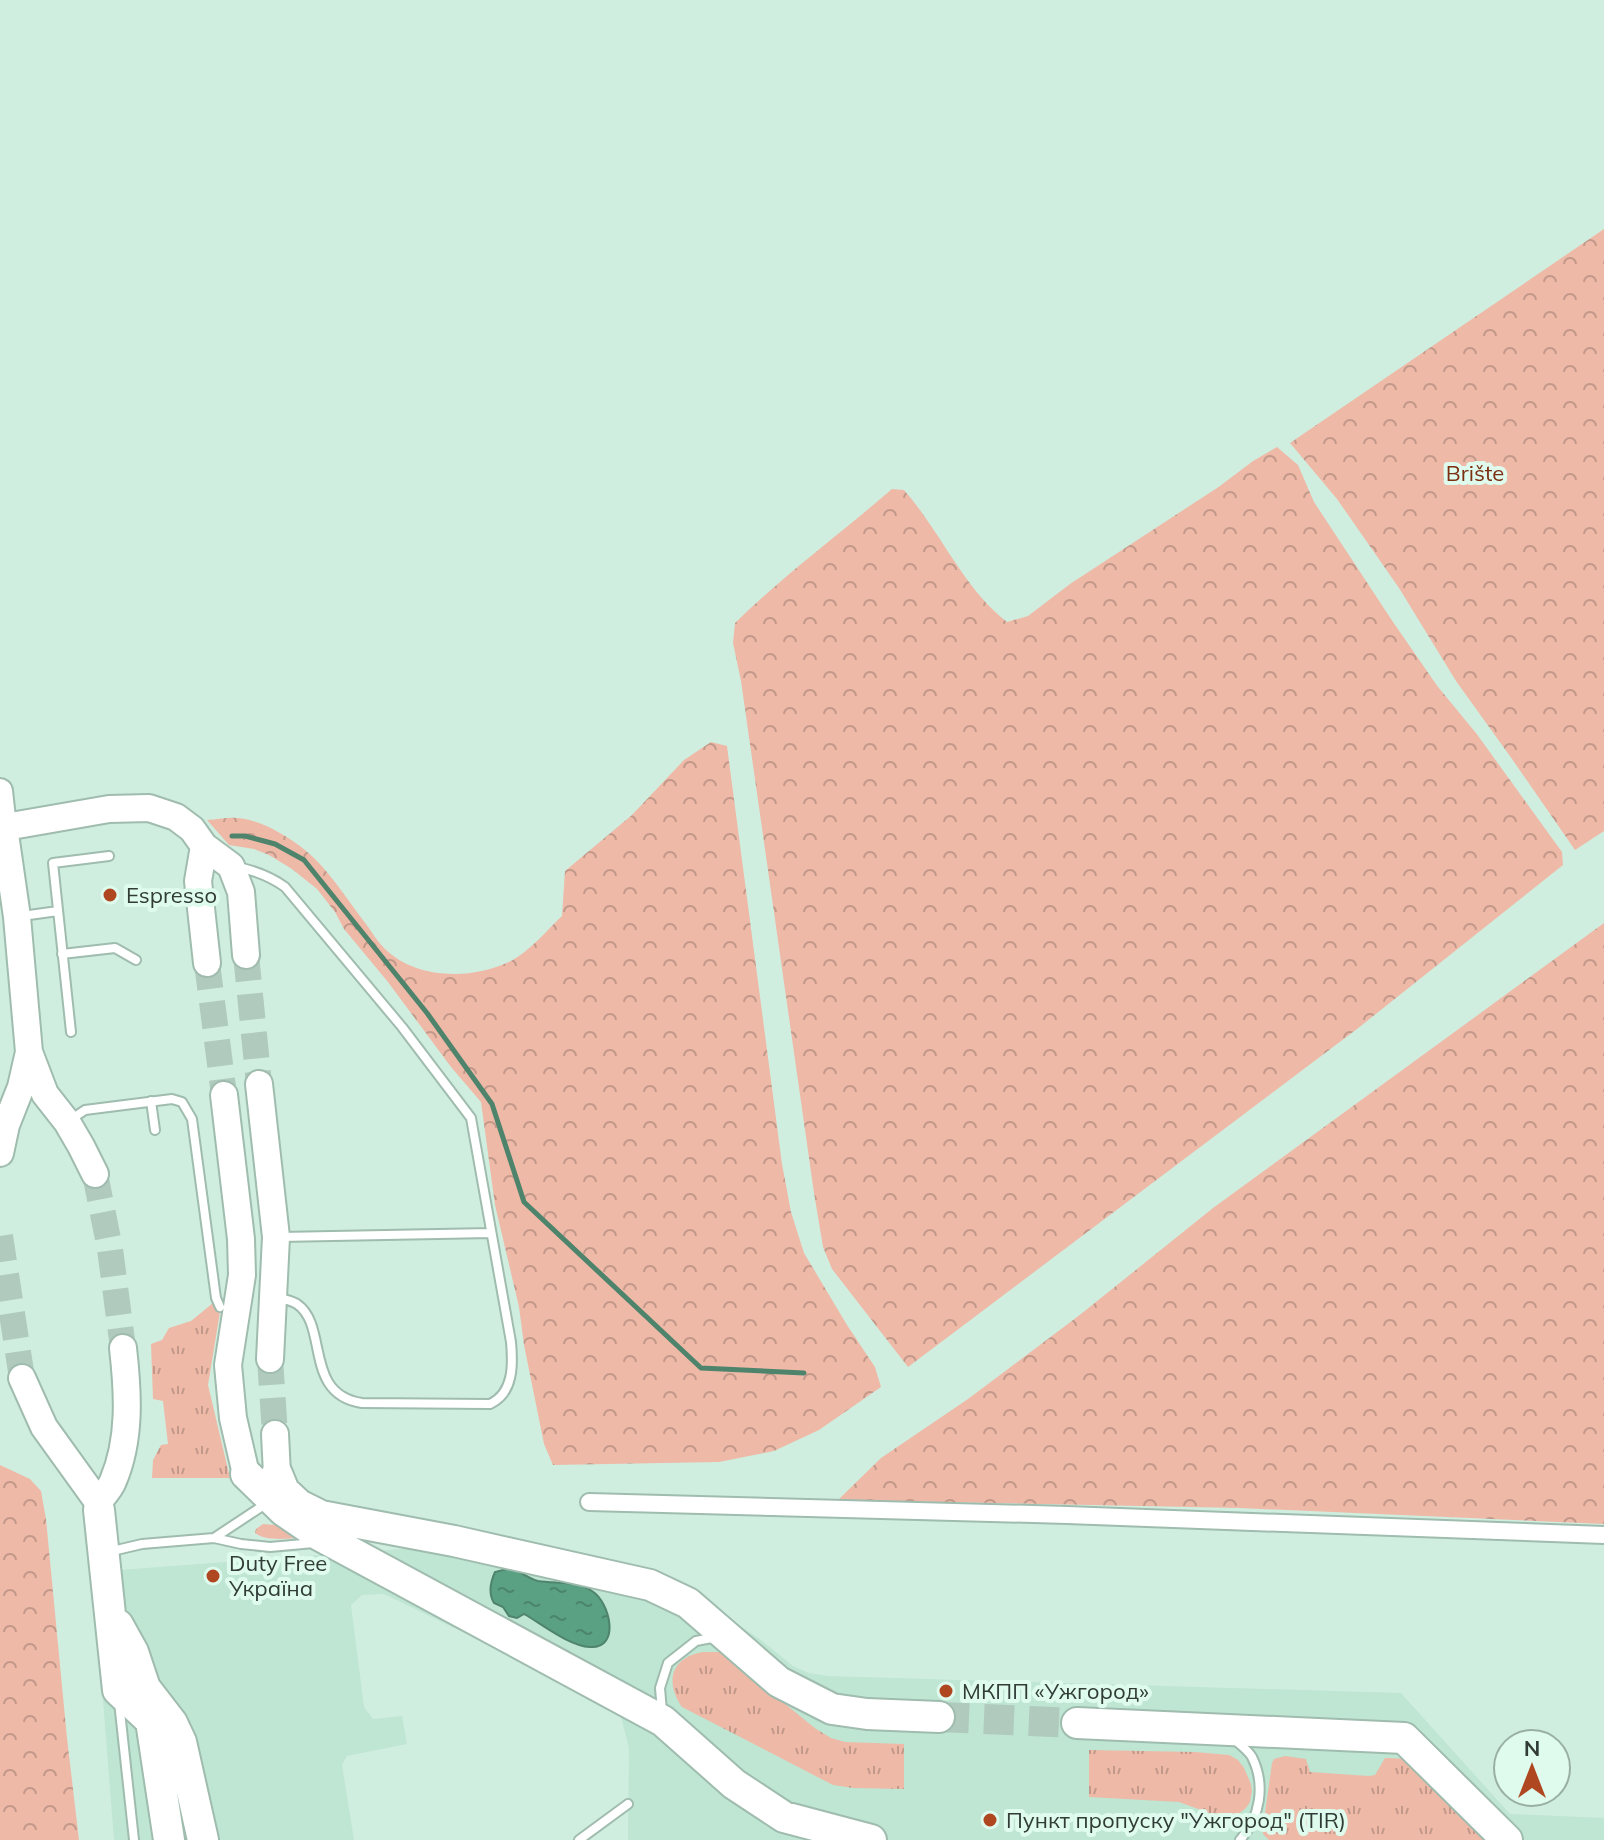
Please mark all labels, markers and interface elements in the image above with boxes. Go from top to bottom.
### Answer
park label: Brište [1446,459,1504,487]
place label: Espresso [126,881,217,909]
marker: Espresso [101,886,119,904]
place label: Duty Free Україна [228,1549,327,1602]
marker: Duty Free Україна [204,1567,222,1585]
place label: МКПП «Ужгород» [962,1677,1149,1705]
marker: МКПП «Ужгород» [937,1682,955,1700]
north arrow [1492,1728,1572,1808]
text: N [1524,1734,1540,1762]
place label: Пункт пропуску "Ужгород" (TIR) [1006,1806,1346,1834]
marker: Пункт пропуску "Ужгород" (TIR) [981,1811,999,1829]

